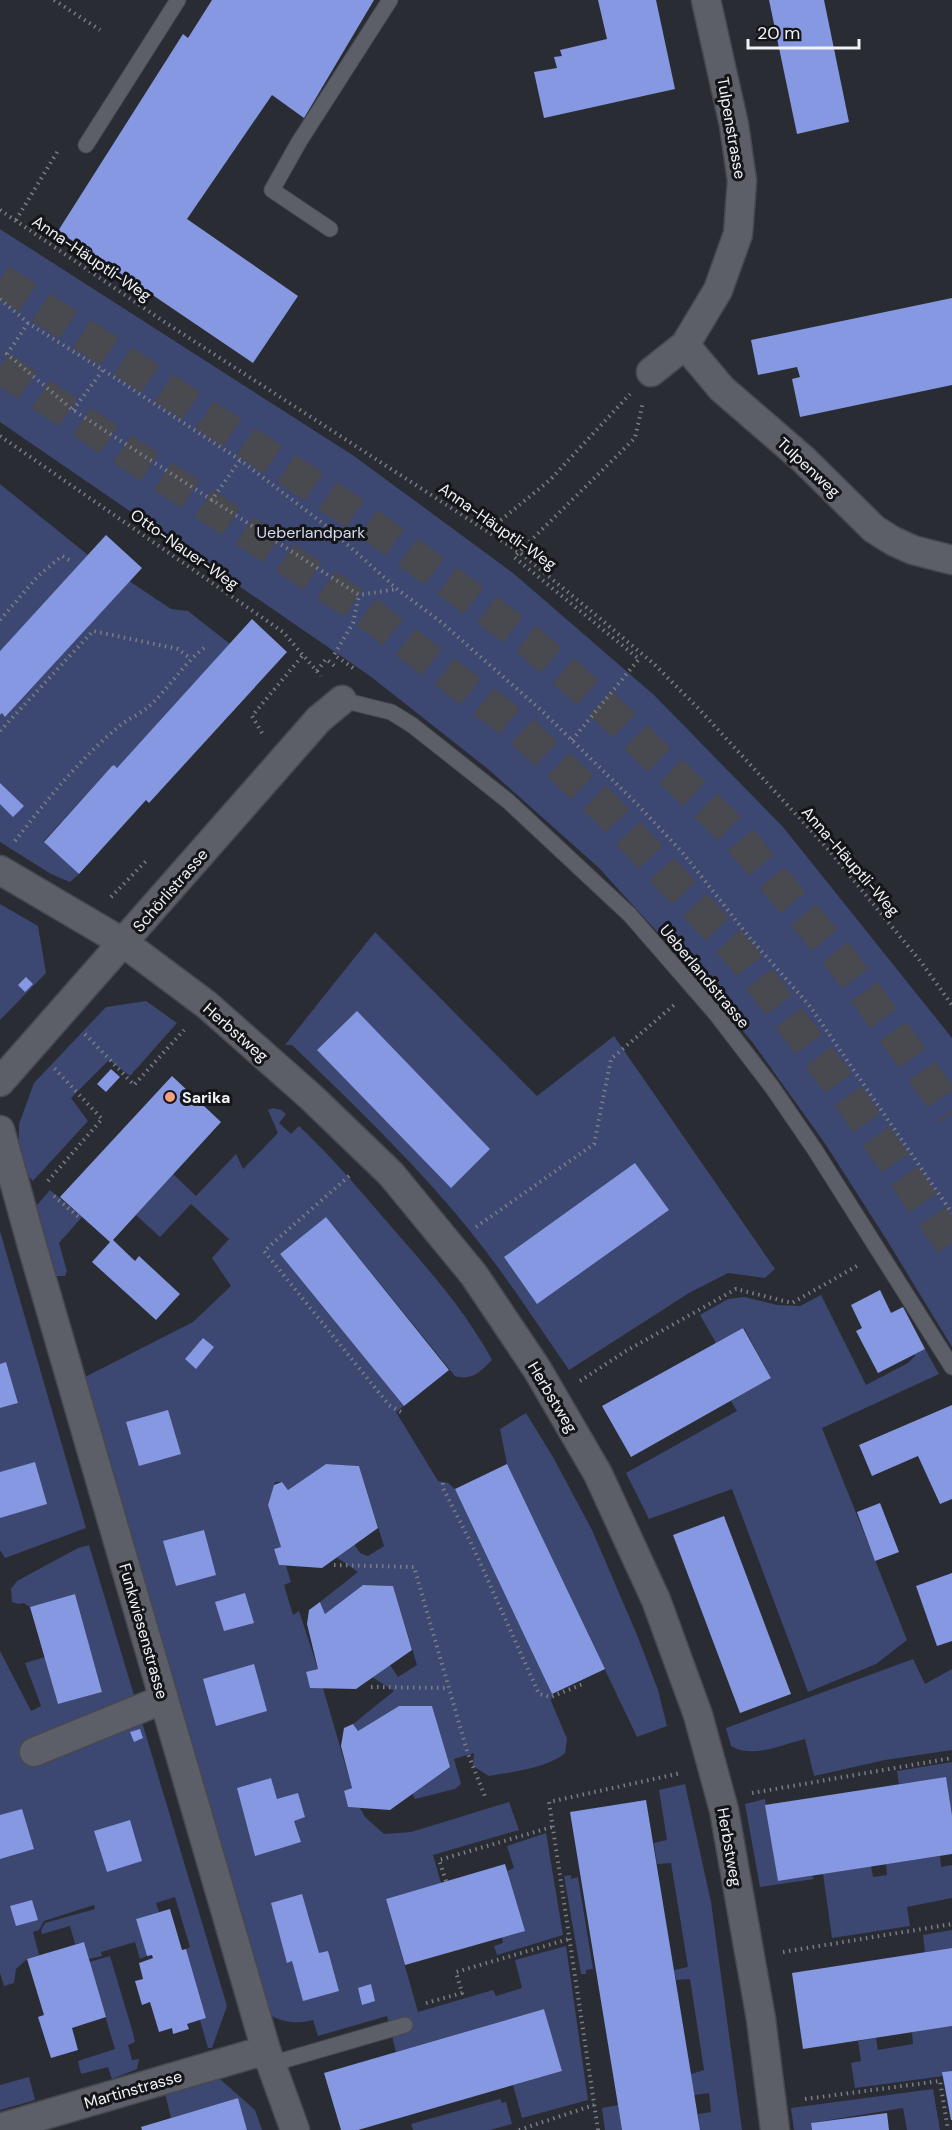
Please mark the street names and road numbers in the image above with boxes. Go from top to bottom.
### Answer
street label: Tulpenstrasse [712,76,751,181]
street label: Anna-Häuptli-Weg [28,211,155,306]
street label: Tulpenweg [773,433,845,502]
street label: Anna-Häuptli-Weg [435,478,561,575]
street label: Otto-Nauer-Weg [126,504,243,595]
street label: Anna-Häuptli-Weg [797,802,904,921]
street label: Schörlistrasse [128,844,212,937]
street label: Ueberlandstrasse [655,920,754,1033]
street label: Herbstweg [199,998,273,1067]
street label: Herbstweg [523,1358,582,1437]
street label: Funkwiesenstrasse [114,1561,173,1701]
street label: Herbstweg [712,1806,747,1888]
street label: Martinstrasse [82,2065,185,2114]

